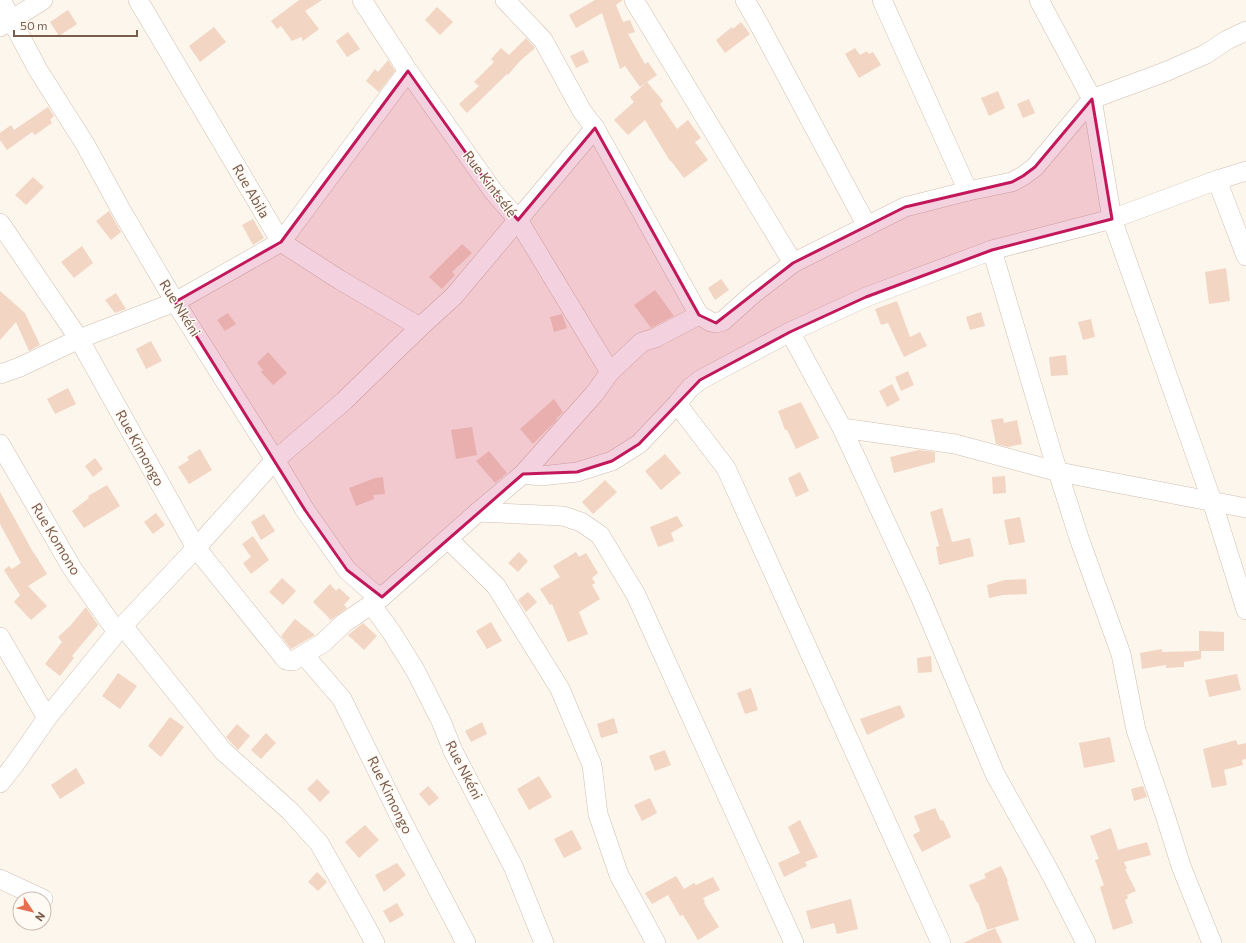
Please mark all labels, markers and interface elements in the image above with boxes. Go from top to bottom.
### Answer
scale bar [14,12,137,38]
text: 50 m [20,18,48,32]
street label: Rue Kintsélé [460,147,521,220]
street label: Rue Abila [229,161,274,221]
street label: Rue Nkéni [156,276,205,339]
street label: Rue Kimongo [112,407,168,489]
street label: Rue Komono [28,499,85,578]
street label: Rue Nkéni [442,737,487,802]
street label: Rue Kimongo [364,753,417,837]
north arrow [12,891,52,931]
text: N [33,910,48,924]

